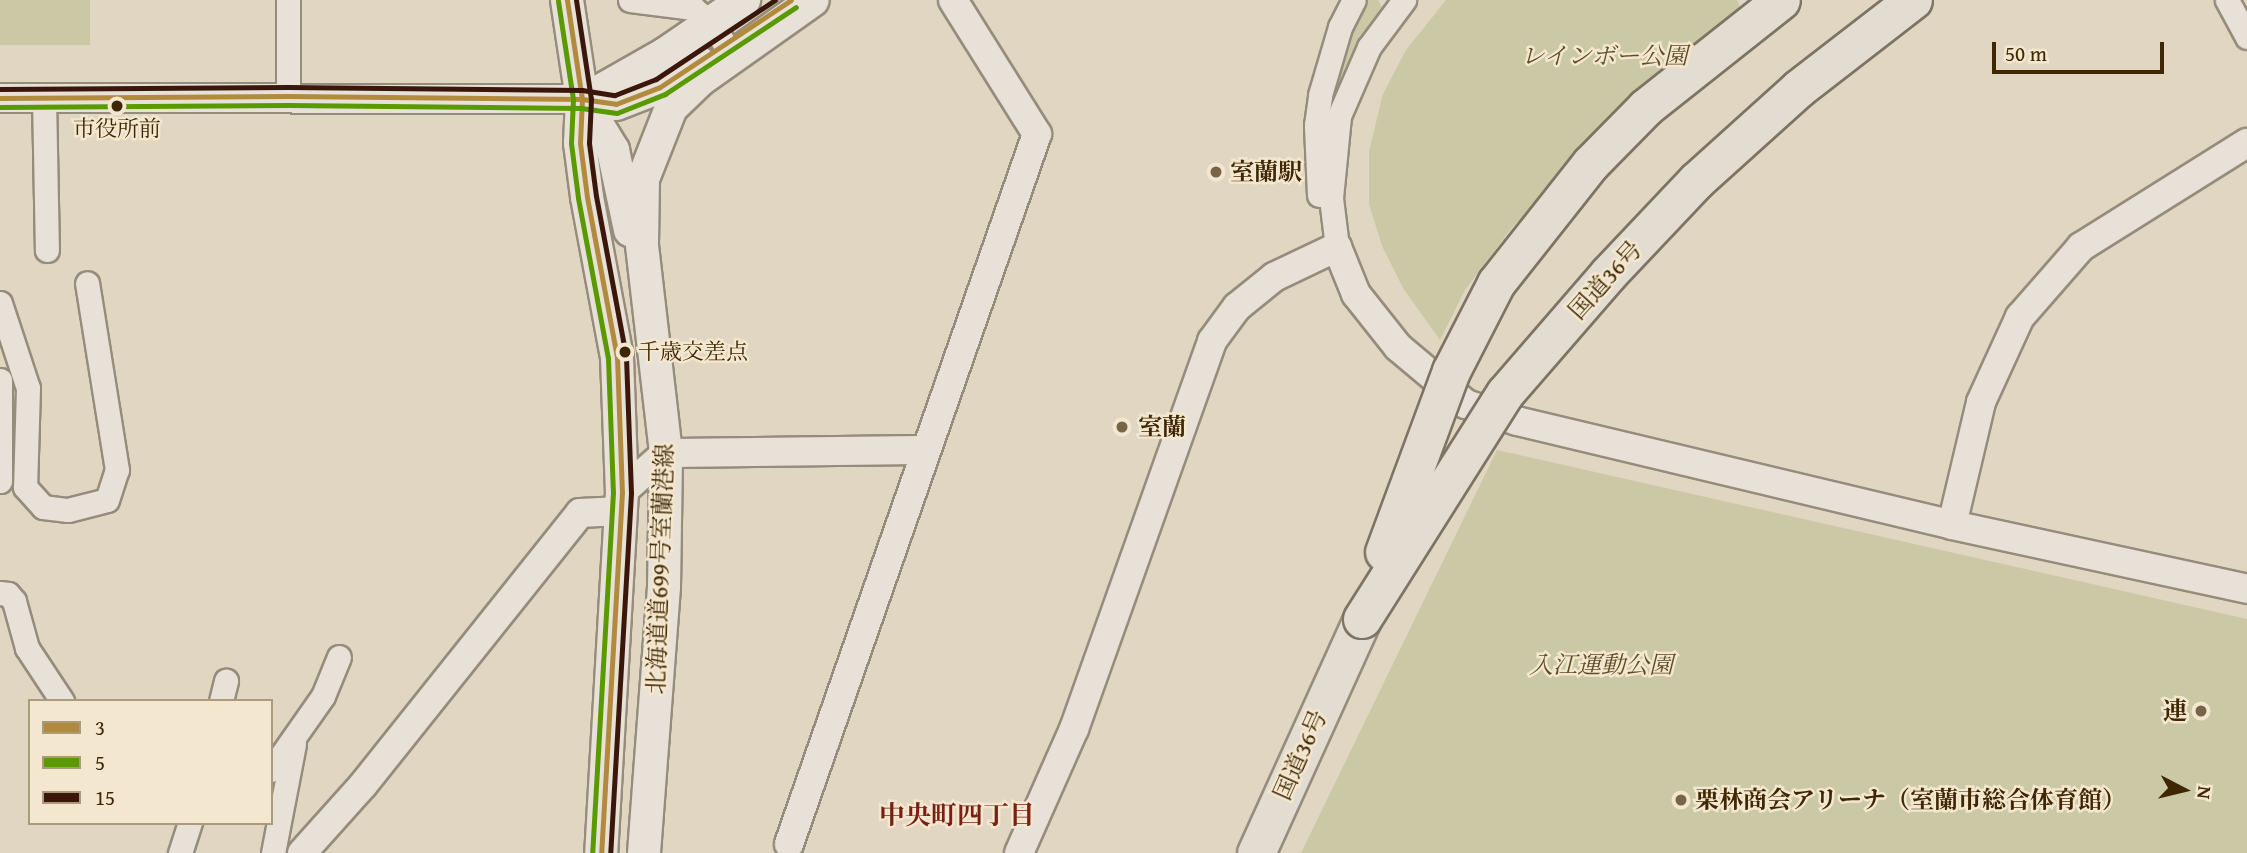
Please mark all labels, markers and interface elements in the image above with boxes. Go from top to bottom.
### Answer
scale bar [1995,28,2166,72]
text: 50 m [2005,38,2047,69]
park label: レインボー公園 [1520,42,1688,70]
marker: 市役所前 [110,99,124,113]
place label: 市役所前 [73,116,161,142]
place label: 室蘭駅 [1230,158,1302,186]
marker: 室蘭駅 [1208,164,1224,180]
street label: 国道36号 [1562,235,1648,325]
place label: 千歳交差点 [638,339,748,365]
marker: 千歳交差点 [618,345,632,359]
place label: 室蘭 [1138,413,1186,441]
marker: 室蘭 [1112,417,1132,437]
street label: 北海道道699号室蘭港線 [641,443,679,695]
park label: 入江運動公園 [1529,651,1673,679]
place label: 連 [2163,697,2187,725]
legend [28,699,273,825]
marker: 連 [2193,703,2209,719]
street label: 国道36号 [1268,706,1332,804]
text: 3 [95,712,105,743]
text: 5 [95,747,105,778]
north arrow [2149,755,2219,825]
text: 15 [95,782,115,813]
text: N [2190,785,2220,801]
place label: 栗林商会アリーナ（室蘭市総合体育館） [1695,786,2127,814]
marker: 栗林商会アリーナ（室蘭市総合体育館） [1673,792,1689,808]
district label: 中央町四丁目 [879,799,1035,831]

